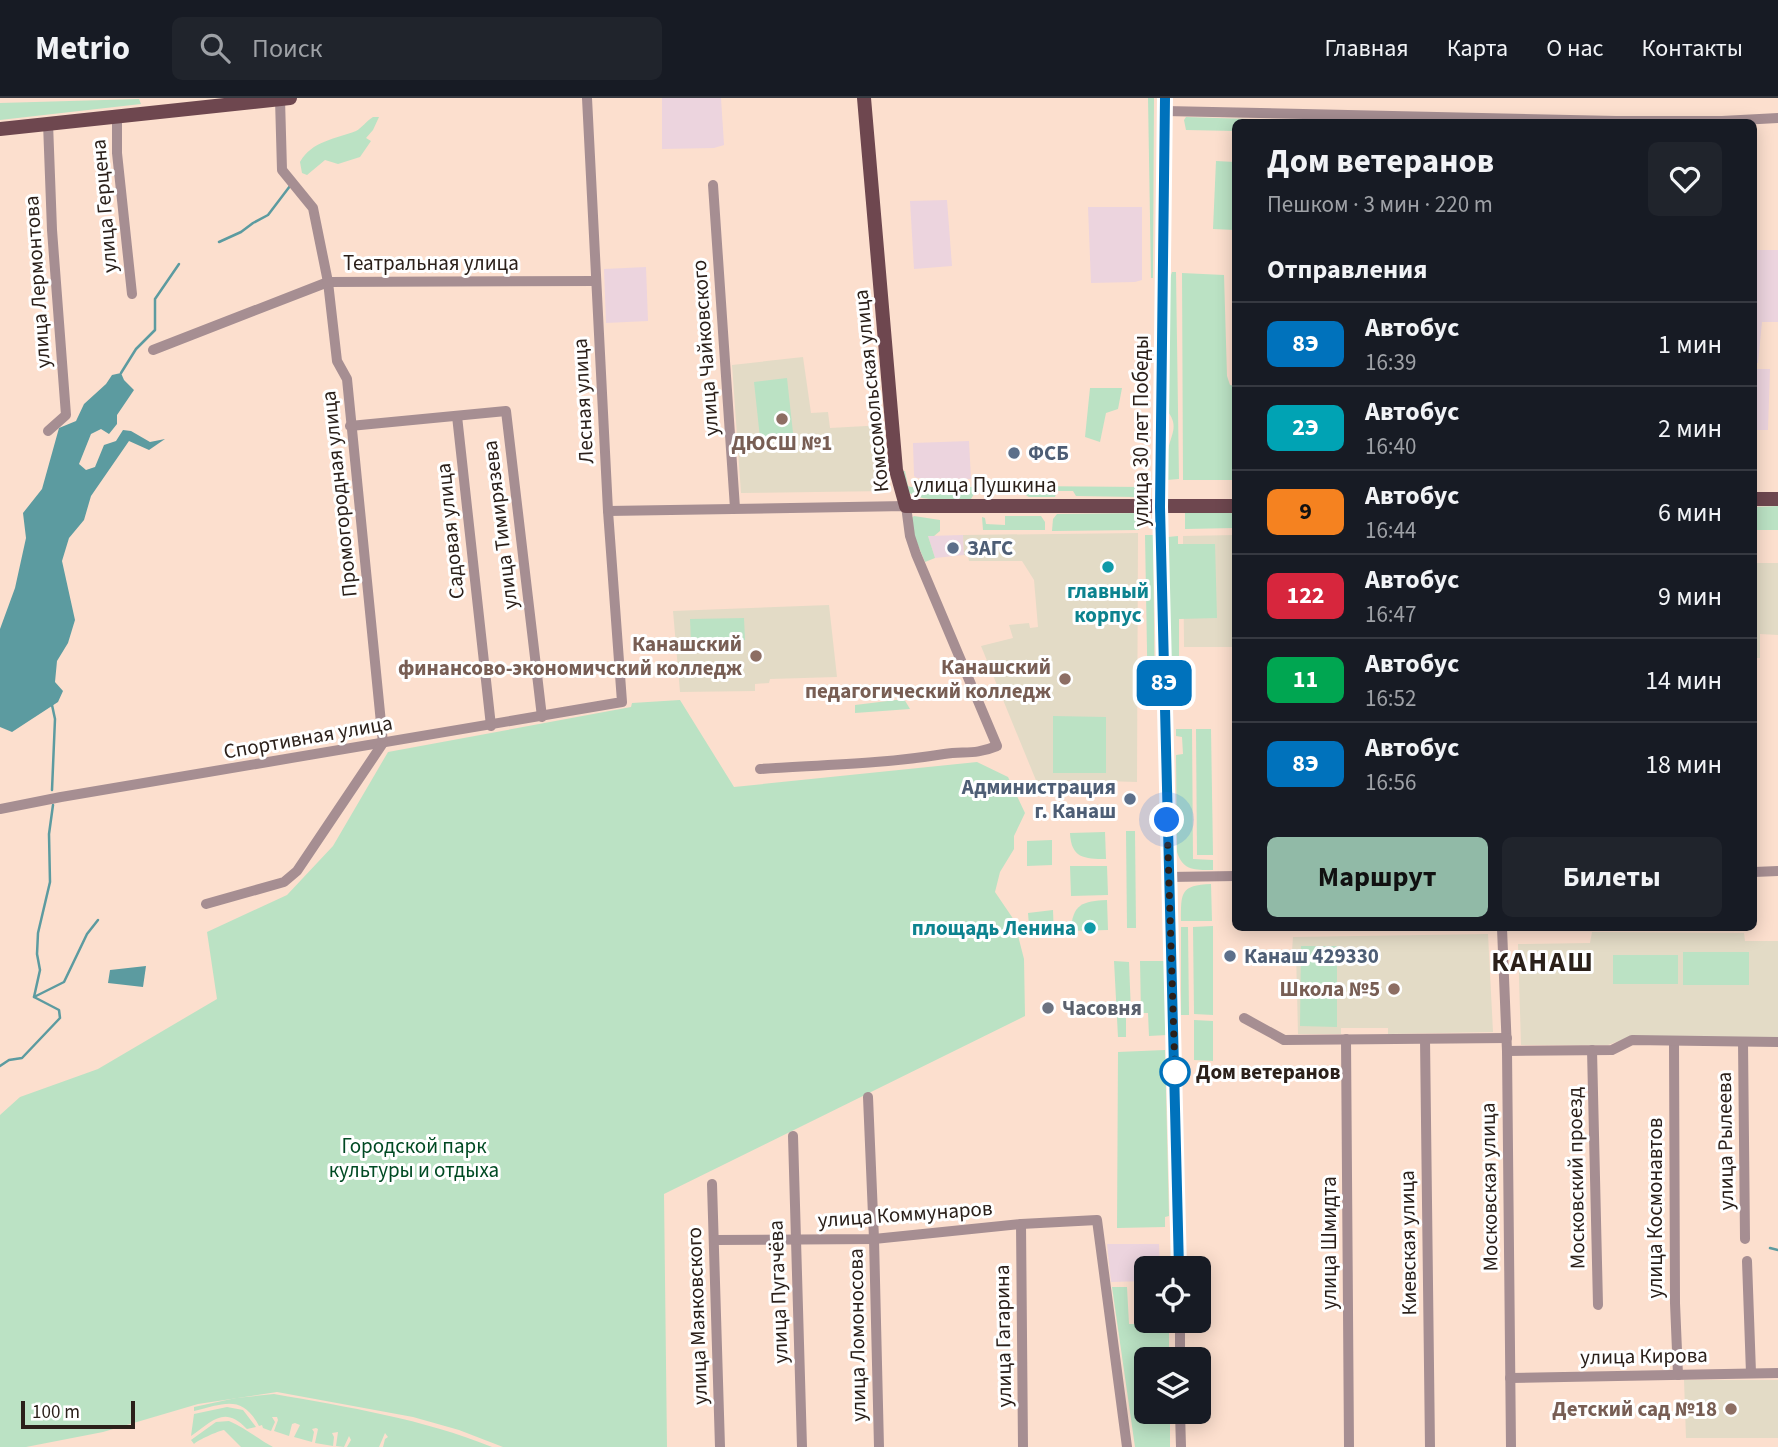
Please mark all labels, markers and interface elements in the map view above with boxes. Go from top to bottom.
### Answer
search box [172,17,662,80]
text: Metrio [35,25,130,72]
icon: search [196,29,234,67]
text: Поиск [252,30,322,67]
text: Главная [1324,31,1409,66]
text: Карта [1447,31,1508,66]
text: О нас [1546,31,1603,66]
text: Контакты [1641,31,1743,66]
street label: улица Герцена [83,138,125,274]
text: Дом ветеранов [1267,138,1494,185]
button: heart [1648,142,1722,216]
text: Пешком · 3 мин · 220 m [1267,188,1493,221]
street label: улица Лермонтова [16,195,58,369]
street label: Театральная улица [343,248,519,278]
text: Отправления [1267,251,1427,288]
street label: улица Чайковского [684,259,726,437]
street label: Комсомольская улица [845,288,897,494]
text: Автобус [1365,309,1459,346]
text: 8Э [1292,326,1319,361]
text: 1 мин [1658,326,1722,363]
street label: улица 30 лет Победы [1126,335,1156,527]
street label: Лесная улица [565,337,601,465]
text: 16:39 [1365,346,1416,379]
street label: Промогородная улица [313,389,365,599]
text: Автобус [1365,393,1459,430]
text: 2Э [1292,410,1319,445]
text: 2 мин [1658,410,1722,447]
marker: ДЮСШ №1 [774,411,790,427]
place label: ДЮСШ №1 [732,428,832,458]
text: 16:40 [1365,430,1416,463]
place label: ФСБ [1028,438,1069,468]
street label: улица Тимирязева [475,439,525,611]
marker: ФСБ [1006,445,1022,461]
street label: Садовая улица [428,462,472,600]
street label: улица Пушкина [914,470,1056,500]
text: Автобус [1365,477,1459,514]
text: 9 [1299,494,1312,529]
text: 6 мин [1658,494,1722,531]
text: 16:44 [1365,514,1416,547]
place label: ЗАГС [967,533,1013,563]
marker: ЗАГС [945,540,961,556]
marker: главный корпус [1100,559,1116,575]
text: Автобус [1365,561,1459,598]
place label: главный корпус [1067,576,1149,630]
text: 122 [1286,578,1325,613]
text: 9 мин [1658,578,1722,615]
text: 16:47 [1365,598,1416,631]
place label: Канашский финансово-экономичский колледж [398,629,742,683]
text: Автобус [1365,645,1459,682]
marker: Канашский финансово-экономичский колледж [748,648,764,664]
place label: Канашский педагогический колледж [805,652,1051,706]
line badge: 8Э [1132,660,1196,706]
text: 11 [1293,662,1318,697]
text: 14 мин [1645,662,1722,699]
text: 8Э [1151,665,1177,700]
marker: Канашский педагогический колледж [1057,671,1073,687]
text: 16:52 [1365,682,1416,715]
street label: Спортивная улица [221,707,395,767]
text: Автобус [1365,729,1459,766]
text: 8Э [1292,746,1319,781]
text: 18 мин [1645,746,1722,783]
text: 16:56 [1365,766,1416,799]
place label: Администрация г. Канаш [961,772,1116,826]
marker: Администрация г. Канаш [1122,791,1138,807]
your location [1149,802,1184,837]
button: Маршрут [1267,837,1488,917]
button: Билеты [1502,837,1722,917]
place label: площадь Ленина [912,913,1076,943]
marker: площадь Ленина [1082,920,1098,936]
place label: Канаш 429330 [1244,941,1379,971]
district label: КАНАШ [1491,942,1595,982]
marker: Канаш 429330 [1222,948,1238,964]
place label: Школа №5 [1280,974,1380,1004]
marker: Школа №5 [1386,981,1402,997]
place label: Часовня [1062,993,1142,1023]
marker: Часовня [1040,1000,1056,1016]
marker: Дом ветеранов [1160,1057,1190,1087]
place label: Дом ветеранов [1196,1057,1341,1087]
street label: улица Рылеева [1709,1071,1741,1211]
street label: Московский проезд [1559,1087,1593,1269]
street label: Московская улица [1473,1102,1505,1272]
street label: улица Космонавтов [1640,1118,1670,1298]
park label: Городской парк культуры и отдыха [329,1131,499,1185]
street label: Киевская улица [1392,1170,1424,1316]
street label: улица Шмидта [1314,1176,1344,1310]
street label: улица Коммунаров [817,1193,993,1235]
street label: улица Пугачёва [761,1220,795,1364]
street label: улица Маяковского [679,1226,715,1406]
street label: улица Ломоносова [840,1248,874,1422]
map controls [1134,1256,1211,1424]
button: locate [1134,1256,1211,1333]
street label: улица Гагарина [987,1264,1019,1408]
street label: улица Кирова [1580,1340,1708,1372]
button: layers [1134,1347,1211,1424]
place label: Детский сад №18 [1552,1394,1717,1424]
scale bar [21,1398,135,1430]
text: 100 m [32,1399,80,1426]
marker: Детский сад №18 [1723,1401,1739,1417]

